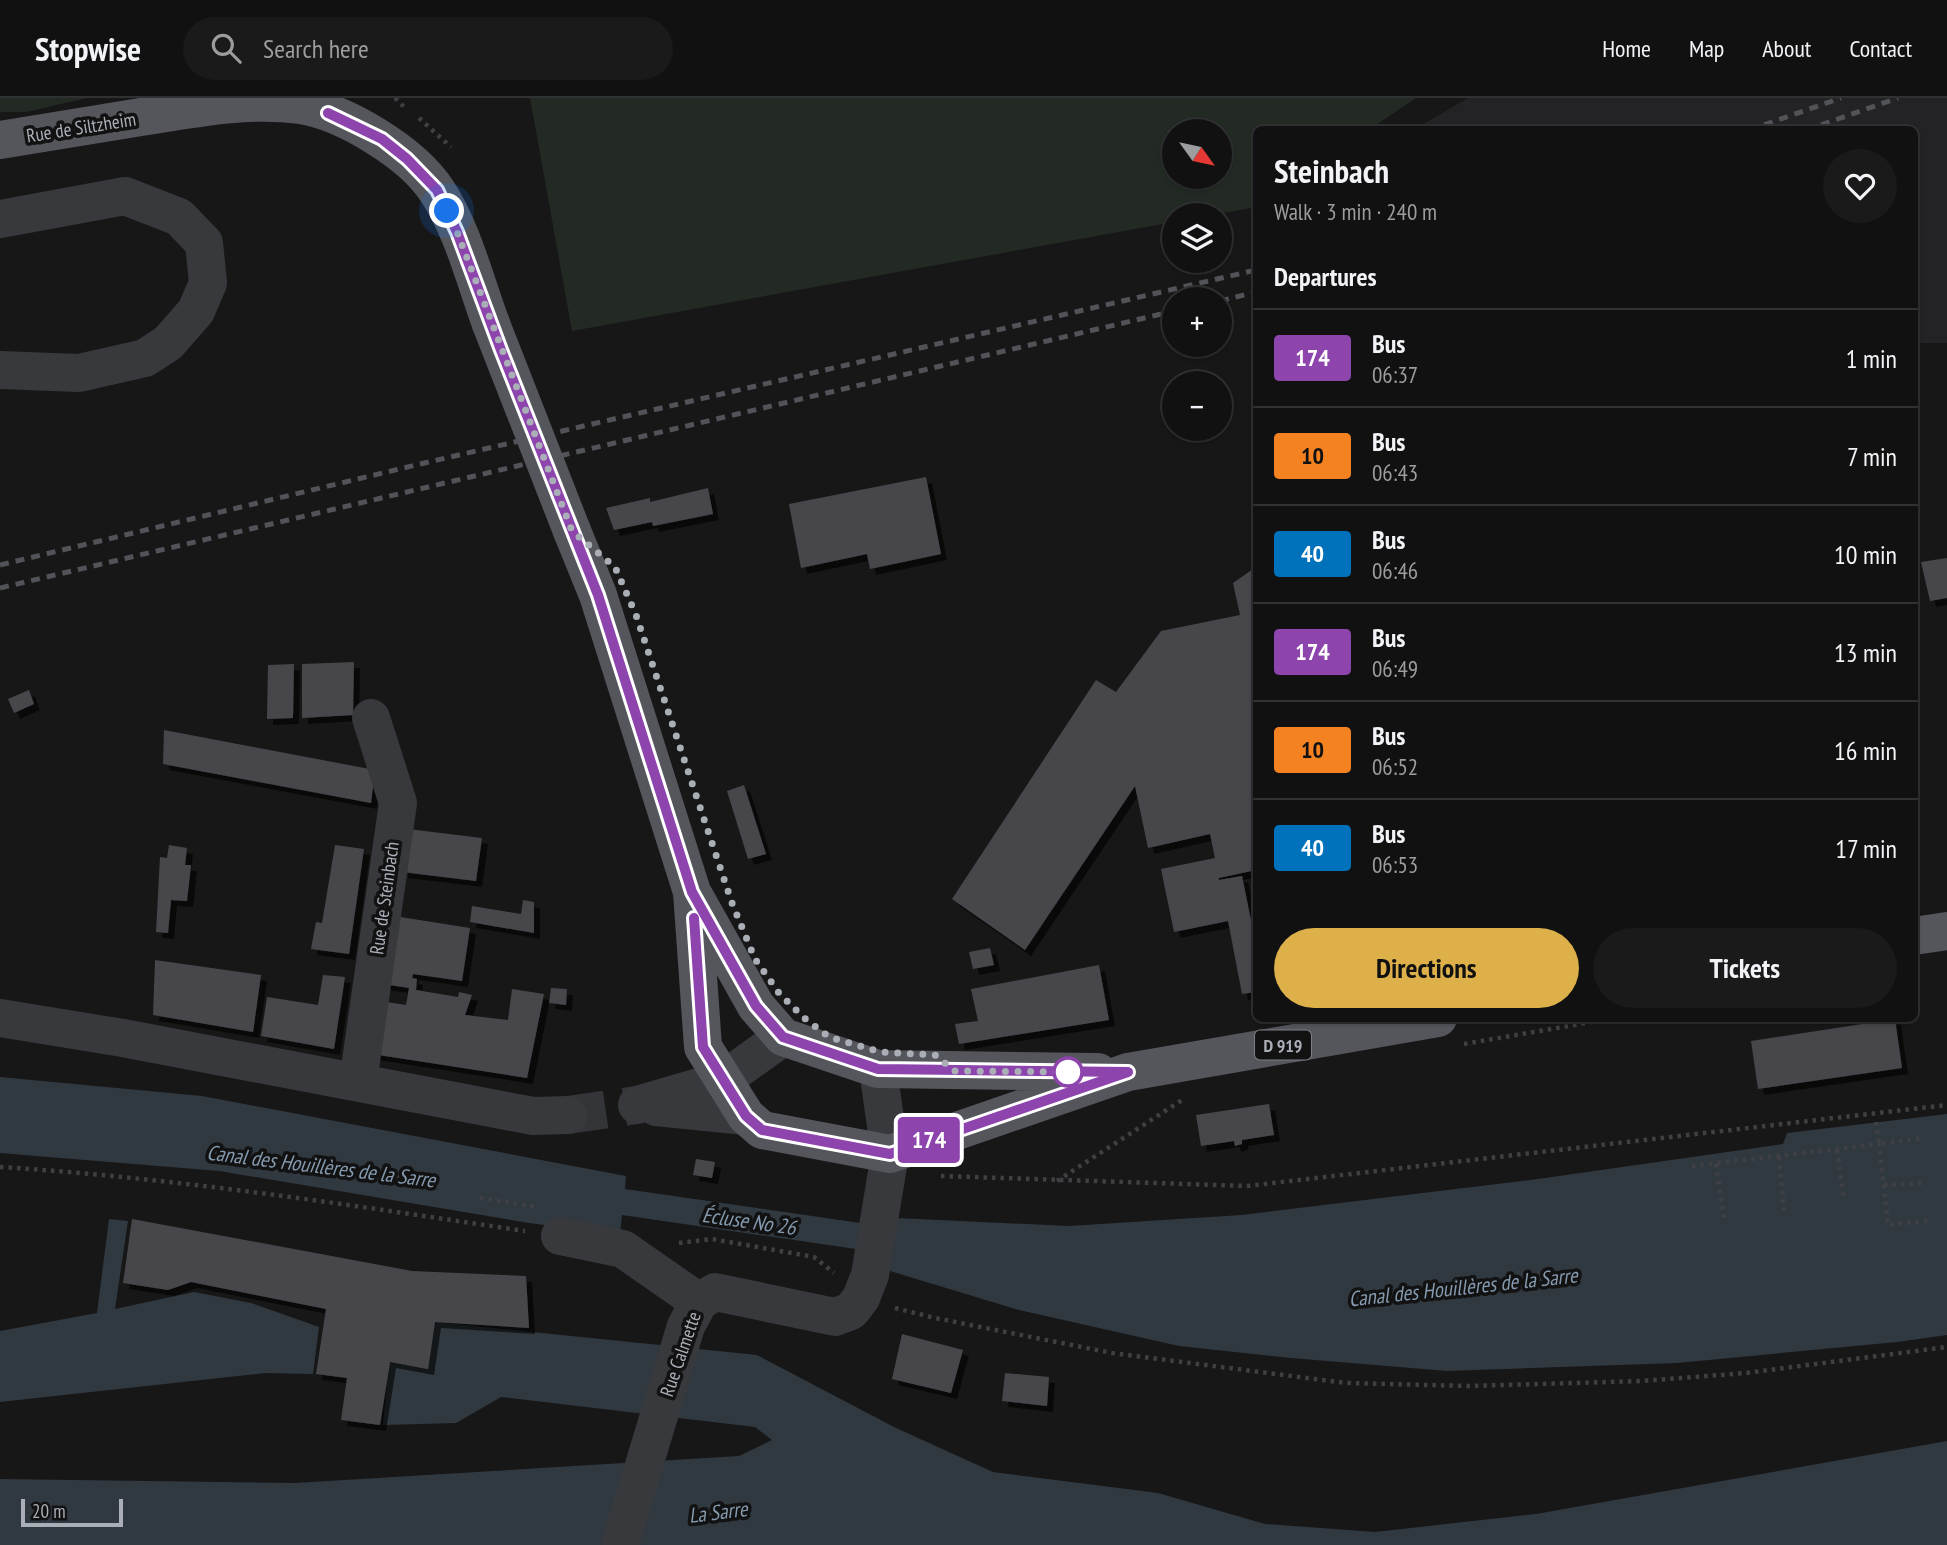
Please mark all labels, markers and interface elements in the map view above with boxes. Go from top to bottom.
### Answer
search box [183,17,673,80]
text: Stopwise [35,27,141,70]
icon: search [207,29,245,67]
text: Search here [263,32,369,65]
text: Home [1602,33,1651,64]
text: Map [1689,33,1724,64]
text: About [1762,33,1811,64]
text: Contact [1849,33,1912,64]
street label: Rue de Siltzheim [24,106,138,148]
north arrow [1162,119,1232,189]
map controls [1162,119,1232,441]
text: Steinbach [1274,149,1389,192]
button: heart [1823,149,1897,223]
your location [429,193,464,228]
text: Walk · 3 min · 240 m [1274,197,1437,226]
button: layers [1162,203,1232,273]
text: Departures [1274,260,1377,293]
button: + [1162,287,1232,357]
text: Bus [1372,327,1405,360]
text: 174 [1295,342,1330,373]
text: 1 min [1846,342,1897,375]
text: 06:37 [1372,360,1418,389]
button: − [1162,371,1232,441]
text: Bus [1372,425,1405,458]
text: 10 [1301,440,1324,471]
text: 7 min [1847,440,1897,473]
text: 06:43 [1372,458,1418,487]
text: Bus [1372,523,1405,556]
text: 40 [1301,538,1324,569]
text: 10 min [1834,538,1897,571]
text: 06:46 [1372,556,1418,585]
text: Bus [1372,621,1405,654]
text: 174 [1295,636,1330,667]
text: 13 min [1834,636,1897,669]
text: 06:49 [1372,654,1418,683]
text: Bus [1372,719,1405,752]
text: 10 [1301,734,1324,765]
text: 16 min [1834,734,1897,767]
text: 06:52 [1372,752,1418,781]
text: Bus [1372,817,1405,850]
text: 40 [1301,832,1324,863]
text: 17 min [1835,832,1897,865]
street label: Rue de Steinbach [364,840,404,956]
text: 06:53 [1372,850,1418,879]
button: Directions [1274,928,1579,1008]
button: Tickets [1593,928,1897,1008]
road number: D 919 [1255,1030,1311,1060]
unlabelled marker [1053,1057,1083,1087]
line badge: 174 [889,1117,969,1163]
text: 174 [912,1124,946,1155]
water label: Canal des Houillères de la Sarre [205,1139,438,1194]
water label: Écluse No 26 [700,1201,799,1241]
water label: Canal des Houillères de la Sarre [1347,1261,1580,1312]
street label: Rue Calmette [654,1308,706,1400]
water label: La Sarre [687,1495,750,1529]
scale bar [21,1496,122,1528]
text: 20 m [32,1499,66,1523]

